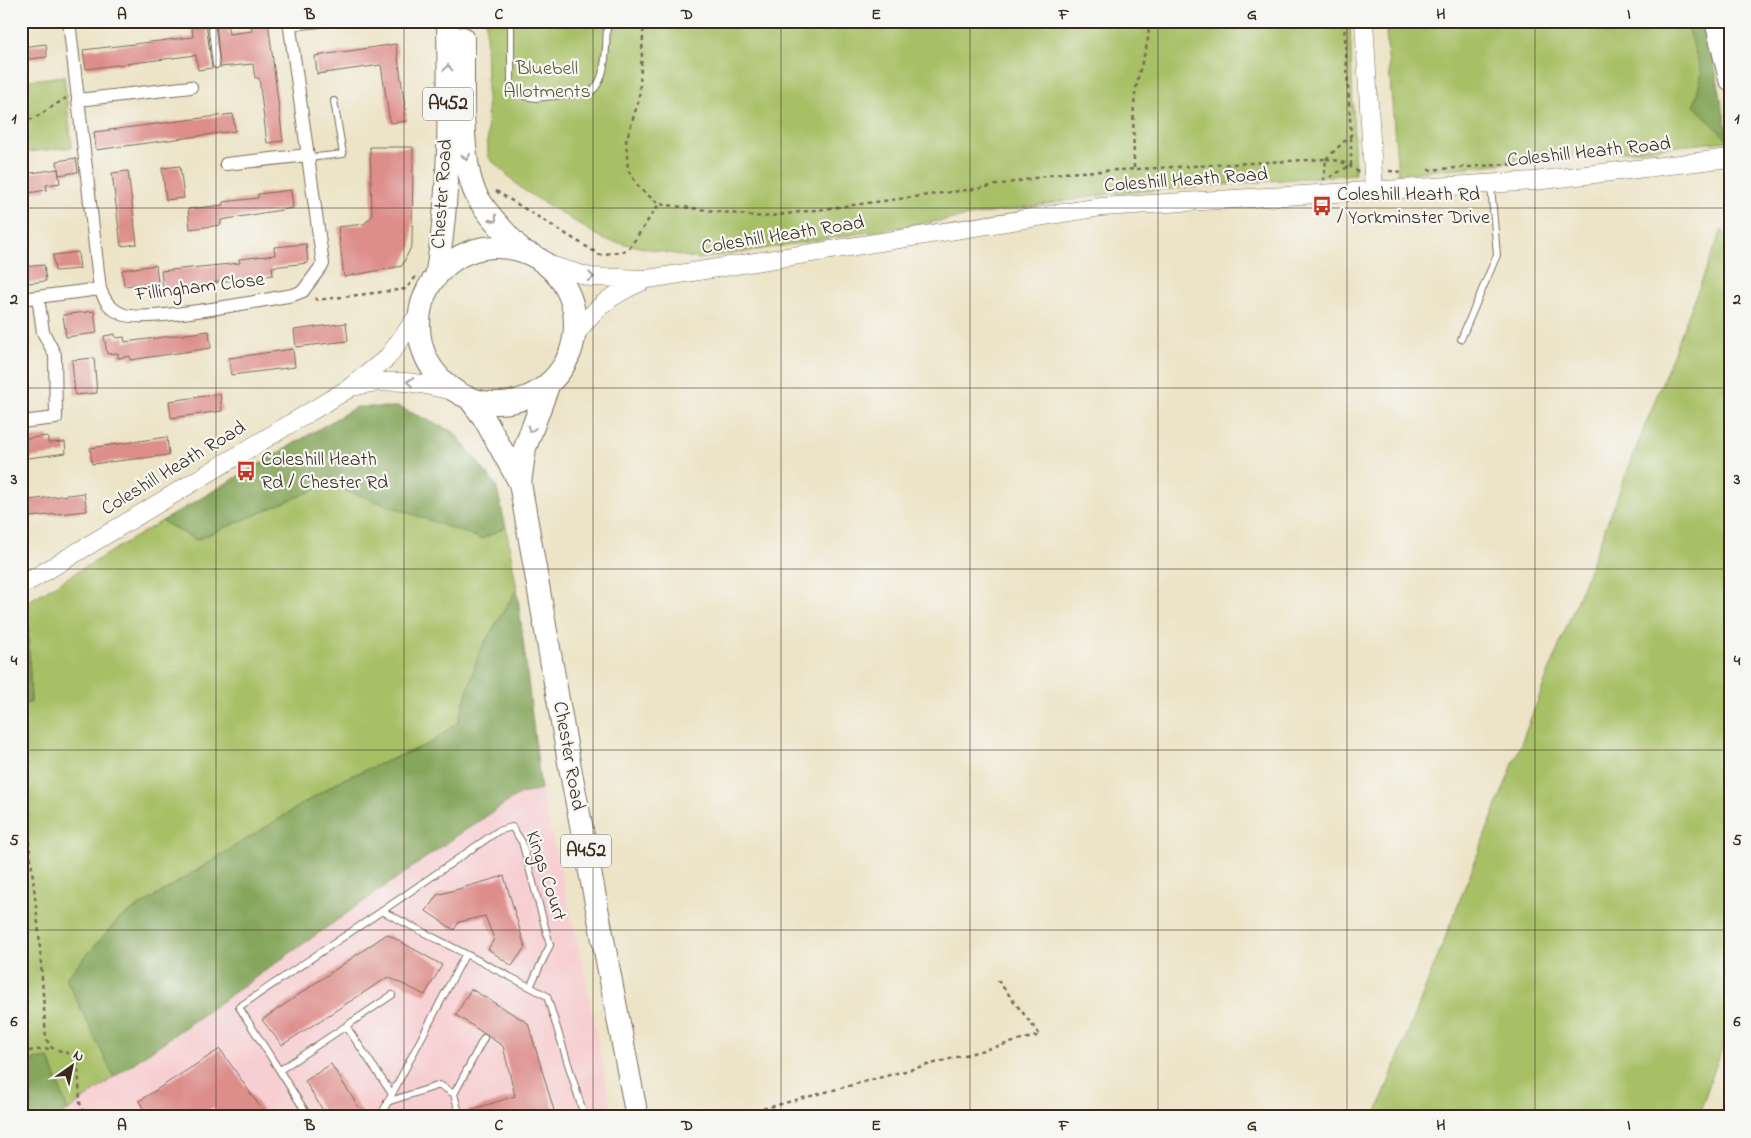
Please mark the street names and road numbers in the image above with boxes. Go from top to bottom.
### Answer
road number: A452 [423,88,473,120]
street label: Coleshill Heath Road [1506,130,1672,176]
street label: Chester Road [425,138,461,250]
street label: Coleshill Heath Road [1103,161,1269,201]
street label: Coleshill Heath Road [700,209,866,263]
street label: Fillingham Close [133,266,266,311]
street label: Coleshill Heath Road [96,414,252,524]
street label: Chester Road [544,699,592,813]
street label: Kings Court [516,827,573,925]
road number: A452 [561,834,611,868]

